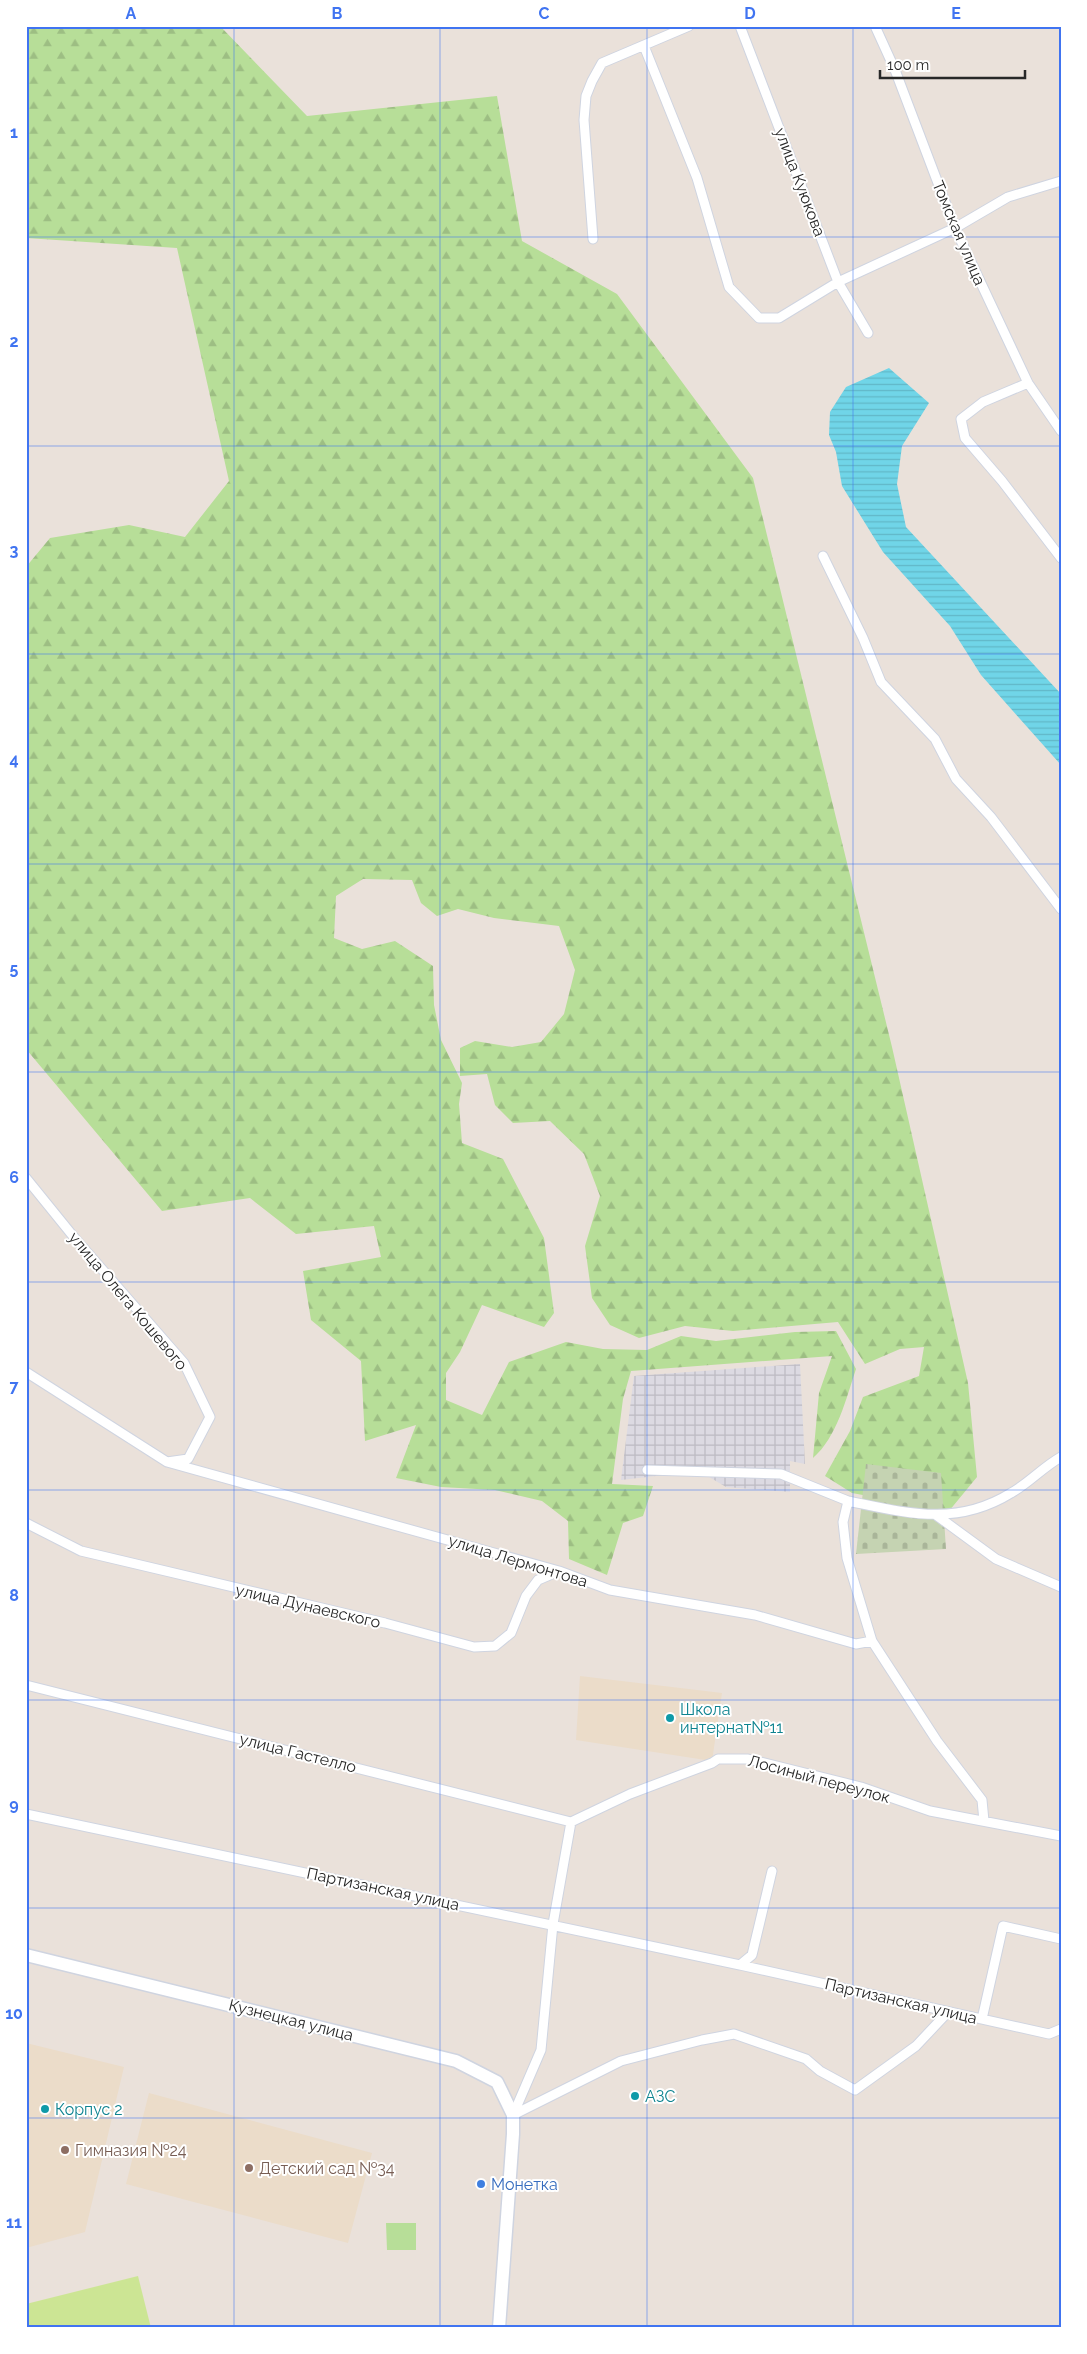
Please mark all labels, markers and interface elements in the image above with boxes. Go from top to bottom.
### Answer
text: A [126,4,137,23]
text: B [332,4,343,23]
text: C [539,4,550,23]
text: D [744,4,756,23]
text: E [951,4,961,23]
scale bar [880,48,1024,80]
text: 100 m [887,56,929,74]
text: 1 [10,123,18,142]
street label: улица Куюкова [771,125,829,239]
street label: Томская улица [928,178,990,288]
text: 2 [9,332,19,351]
text: 3 [10,541,19,560]
text: 4 [9,750,19,769]
text: 5 [10,959,19,978]
text: 6 [9,1168,19,1187]
street label: улица Олега Кошевого [65,1228,191,1374]
text: 7 [10,1377,19,1396]
street label: улица Лермонтова [446,1531,590,1591]
street label: улица Дунаевского [234,1580,382,1632]
text: 8 [9,1586,19,1605]
place label: Школа интернат№11 [680,1700,783,1737]
marker: Школа интернат№11 [664,1712,676,1724]
street label: улица Гастелло [238,1729,358,1777]
street label: Лосиный переулок [746,1751,892,1807]
text: 9 [9,1795,19,1814]
street label: Партизанская улица [305,1864,461,1914]
street label: Партизанская улица [823,1974,979,2028]
street label: Кузнецкая улица [227,1995,355,2045]
text: 10 [5,2004,23,2023]
place label: АЗС [645,2087,675,2106]
marker: АЗС [629,2090,641,2102]
place label: Корпус 2 [55,2100,123,2119]
marker: Корпус 2 [39,2103,51,2115]
place label: Гимназия №24 [75,2141,187,2160]
marker: Гимназия №24 [59,2144,71,2156]
place label: Детский сад №34 [259,2159,395,2178]
marker: Детский сад №34 [243,2162,255,2174]
place label: Монетка [491,2175,558,2194]
marker: Монетка [475,2178,487,2190]
text: 11 [6,2213,22,2232]

